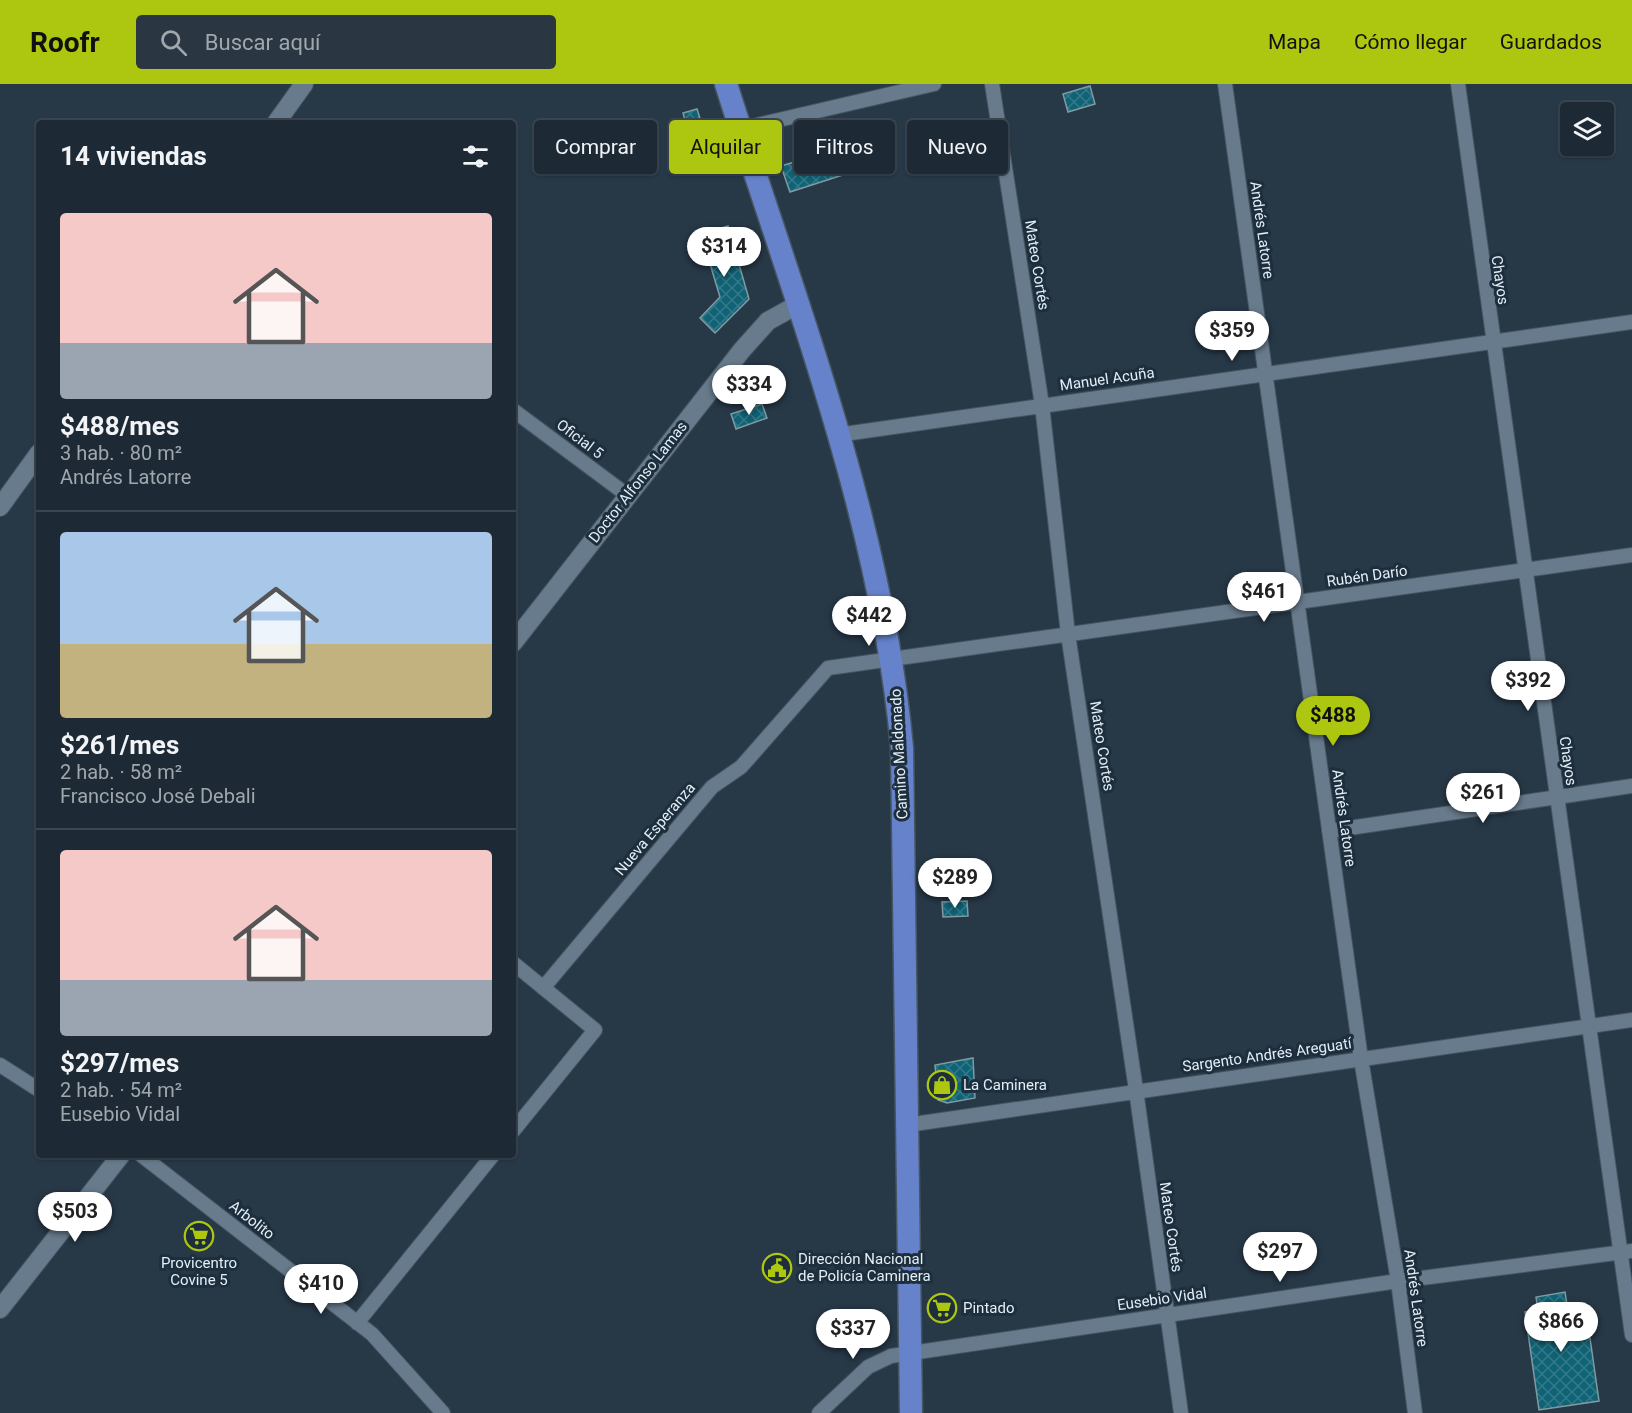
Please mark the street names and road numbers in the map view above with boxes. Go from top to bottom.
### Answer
street label: Andrés Latorre [1246,180,1278,280]
street label: Mateo Cortés [1021,219,1053,311]
street label: Chayos [1488,254,1512,306]
street label: Manuel Acuña [1058,363,1156,395]
street label: Oficial 5 [553,416,607,462]
street label: Doctor Alfonso Lamas [585,418,691,546]
street label: Rubén Darío [1326,561,1408,591]
street label: Camino Maldonado [887,688,911,820]
street label: Mateo Cortés [1086,700,1118,792]
street label: Chayos [1556,735,1580,787]
street label: Andrés Latorre [1328,768,1360,868]
street label: Nueva Esperanza [611,779,699,879]
street label: Sargento Andrés Areguatí [1181,1034,1354,1076]
street label: Mateo Cortés [1156,1181,1186,1273]
street label: Arbolito [226,1197,278,1243]
street label: Andrés Latorre [1400,1248,1432,1348]
street label: Eusebio Vidal [1116,1284,1208,1314]

